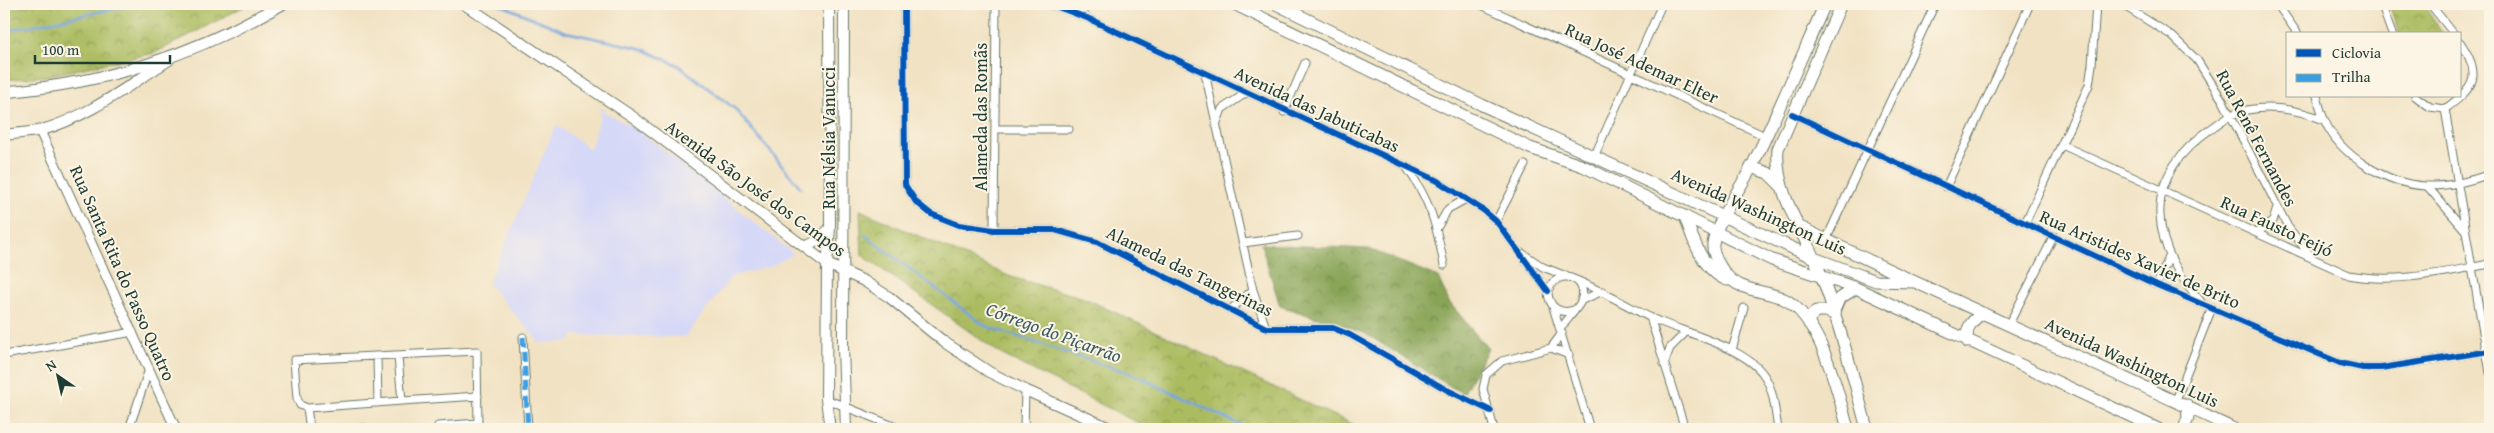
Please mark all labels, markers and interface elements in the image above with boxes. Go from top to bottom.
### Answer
street label: Rua José Ademar Elter [1561,15,1724,111]
scale bar [35,32,170,64]
legend [2286,32,2462,98]
text: 100 m [42,39,80,60]
text: Ciclovia [2332,42,2381,63]
street label: Alameda das Romãs [967,43,994,191]
street label: Avenida das Jabuticabas [1230,59,1404,159]
street label: Rua Renê Fernandes [2209,65,2305,211]
text: Trilha [2332,66,2371,87]
street label: Rua Nélsia Vanucci [815,67,842,209]
street label: Avenida São José dos Campos [660,113,852,263]
street label: Avenida Washington Luis [1667,160,1851,262]
street label: Rua Santa Rita do Passo Quatro [63,161,183,385]
street label: Rua Fausto Feijó [2216,188,2338,264]
street label: Rua Aristides Xavier de Brito [2035,203,2245,315]
street label: Alameda das Tangerinas [1102,219,1278,323]
water label: Córrego do Piçarrão [982,295,1126,369]
street label: Avenida Washington Luis [2041,310,2223,414]
north arrow [32,350,82,400]
text: N [41,354,61,376]

